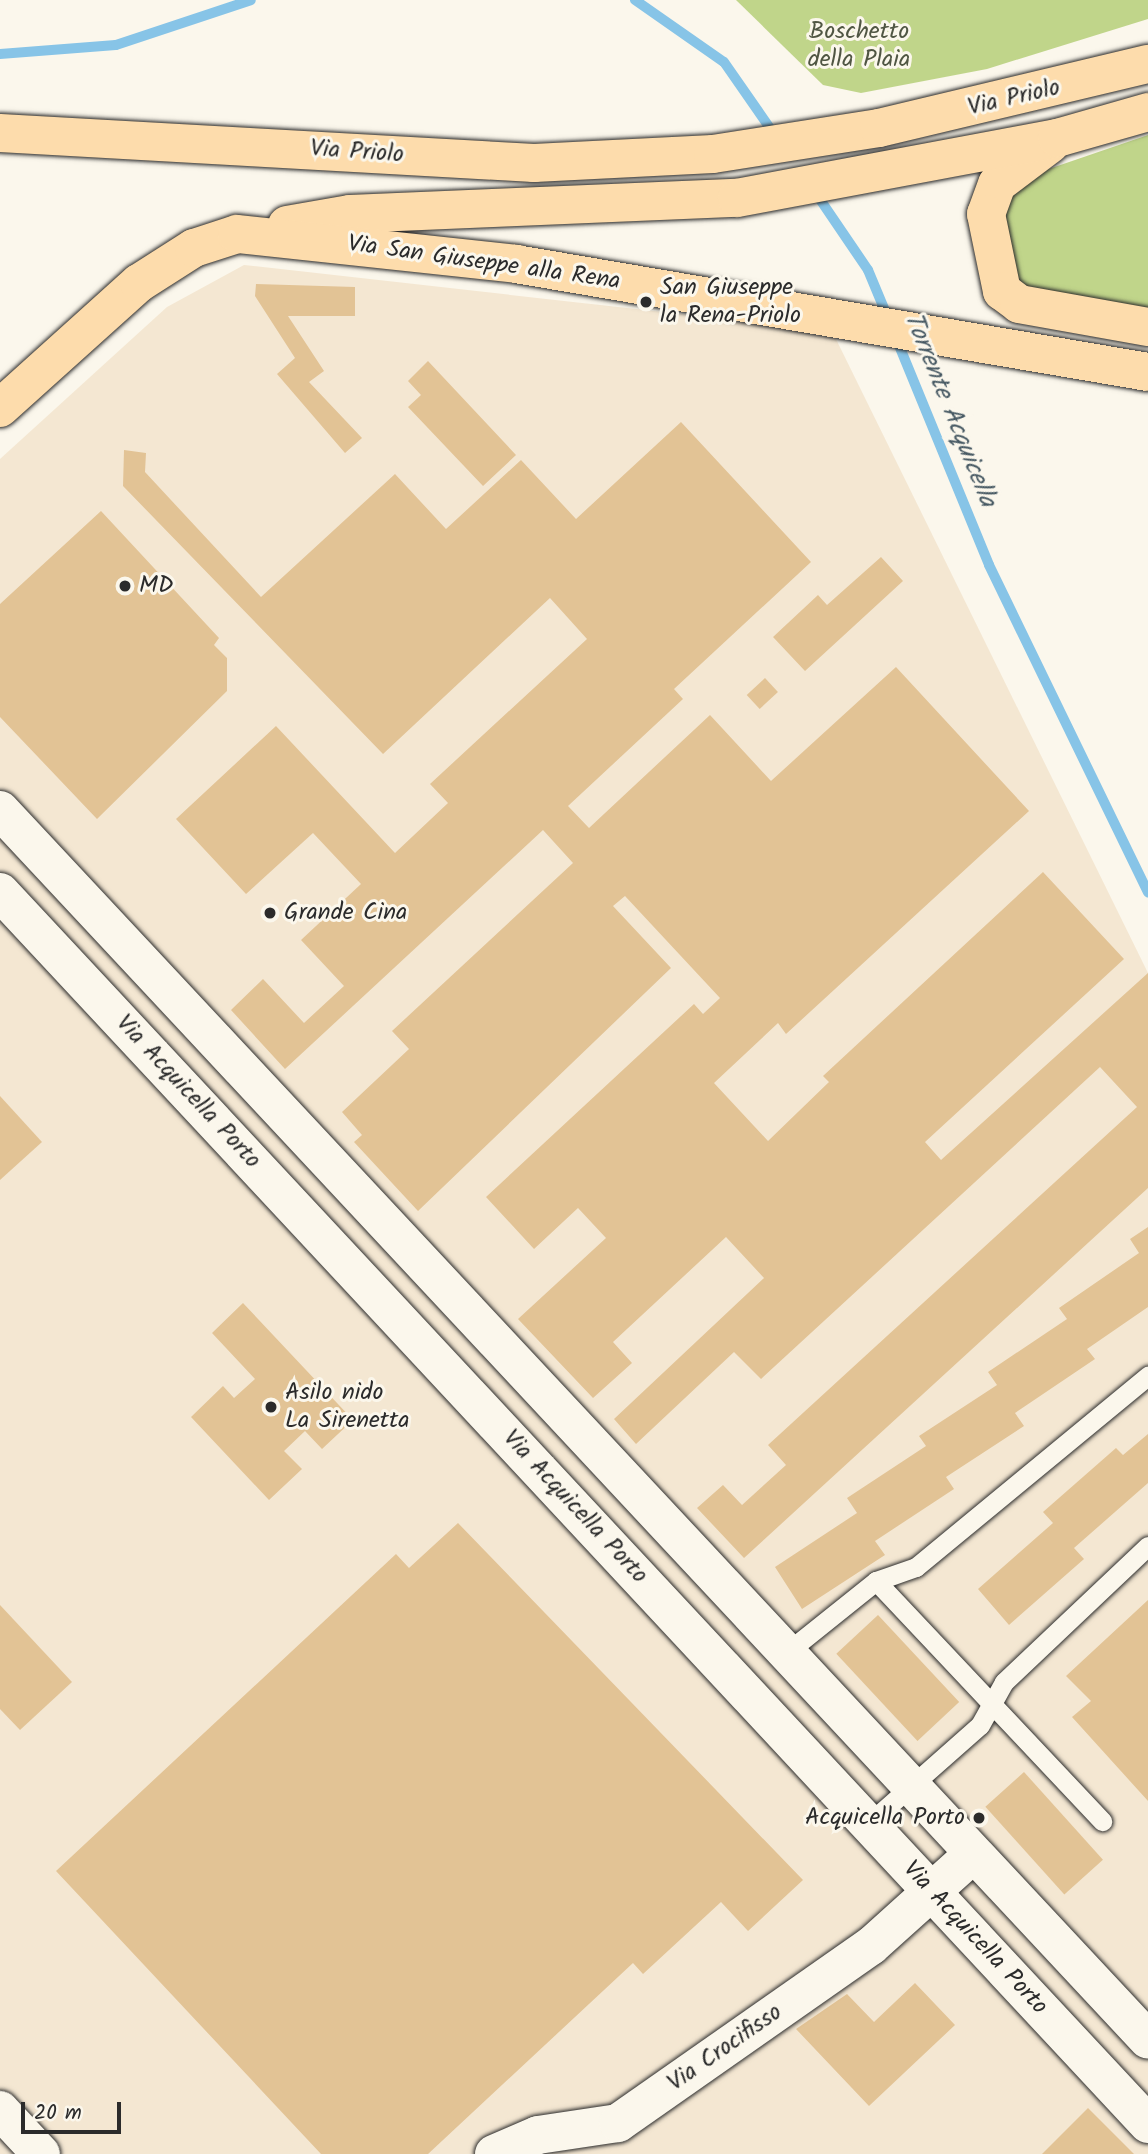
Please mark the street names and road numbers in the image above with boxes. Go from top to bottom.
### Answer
street label: Via Priolo [965,73,1063,123]
street label: Via Priolo [309,134,405,170]
street label: Via San Giuseppe alla Rena [346,230,622,296]
street label: Via Acquicella Porto [109,1009,267,1175]
street label: Via Acquicella Porto [496,1424,654,1590]
street label: Via Acquicella Porto [896,1855,1054,2021]
street label: Via Crocifisso [662,1998,788,2098]

